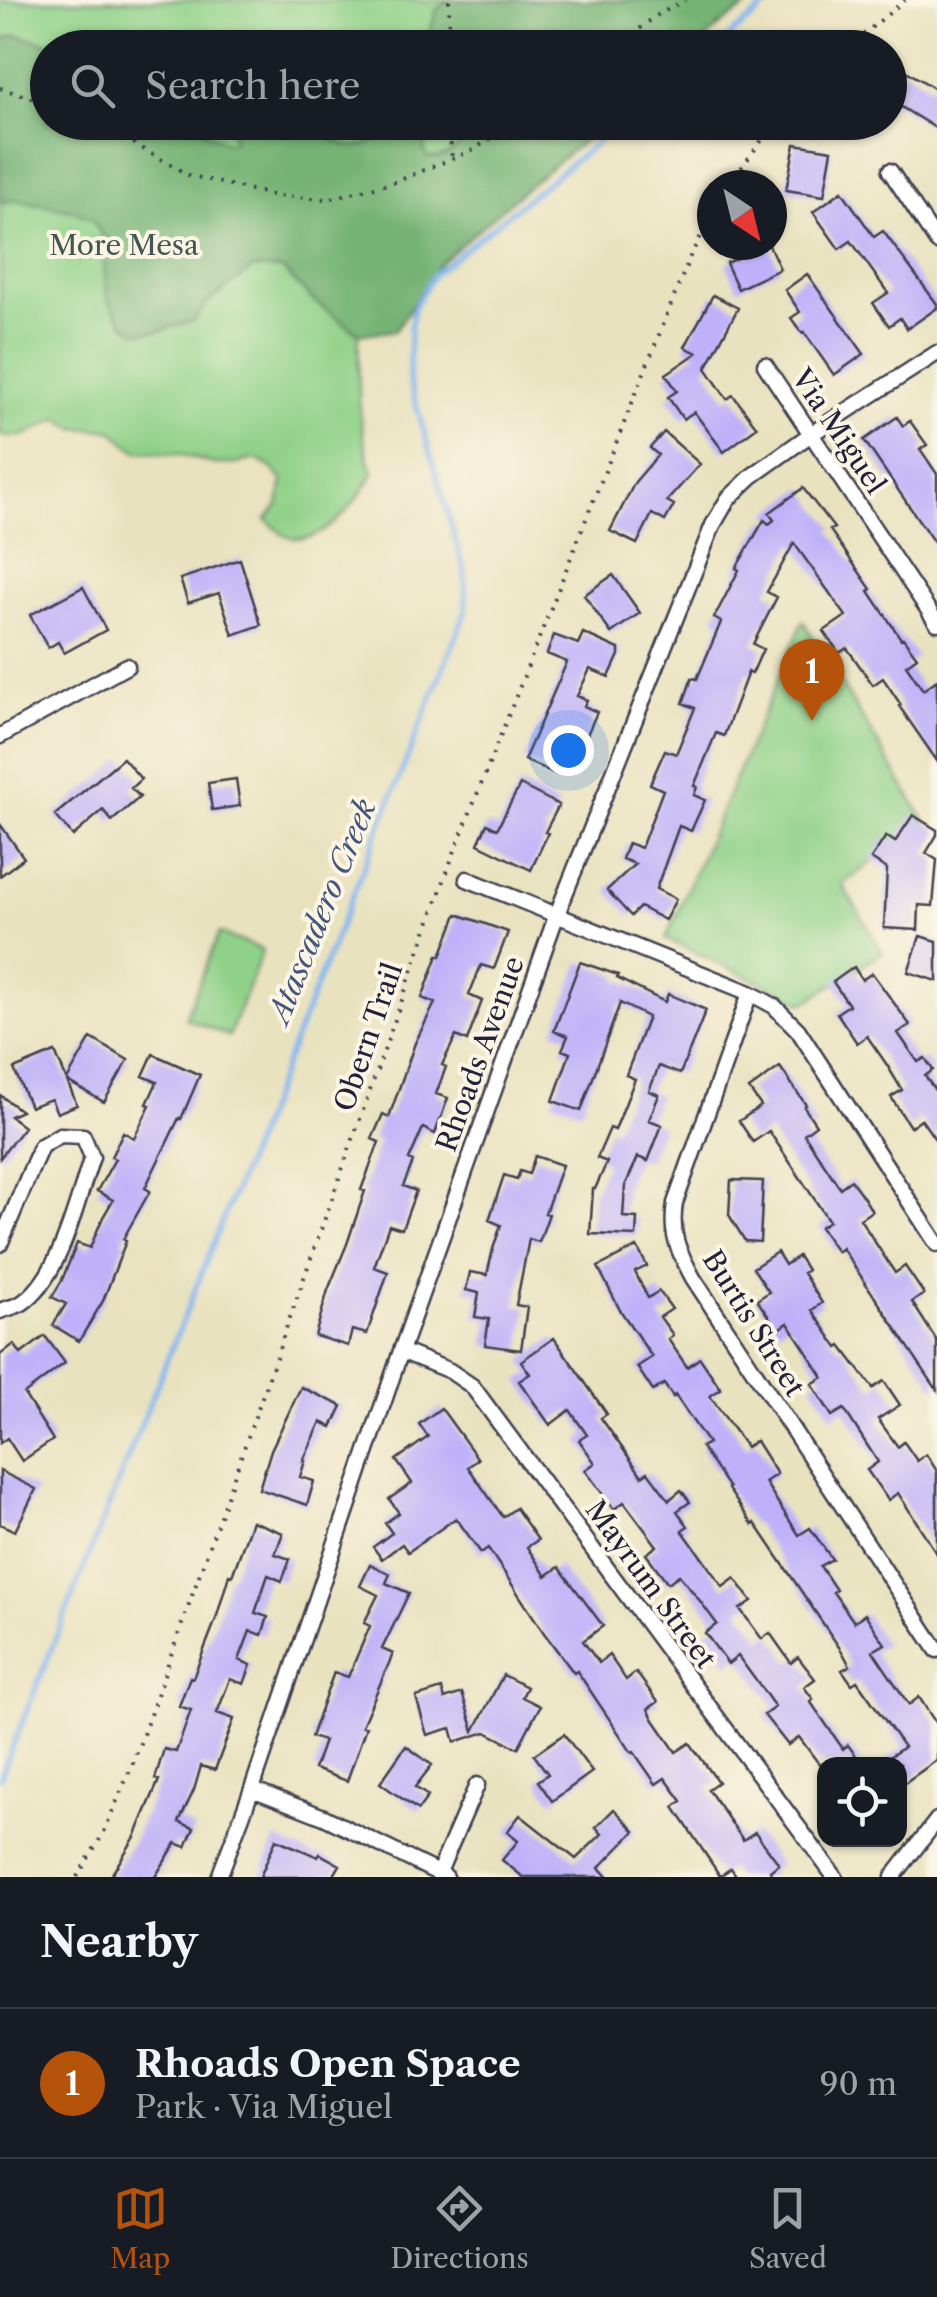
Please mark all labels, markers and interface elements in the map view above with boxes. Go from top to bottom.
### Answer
search box [30,30,907,140]
icon: search [65,58,120,113]
text: Search here [145,62,360,109]
north arrow [697,170,787,260]
park label: More Mesa [49,228,199,262]
street label: Via Miguel [784,361,893,500]
pin: 1 [780,638,844,721]
your location [543,725,594,776]
water label: Atascadero Creek [259,793,384,1032]
street label: Rhoads Avenue [429,952,531,1156]
street label: Obern Trail [327,958,409,1116]
street label: Burtis Street [696,1244,812,1402]
street label: Mayrum Street [579,1493,723,1675]
map controls [817,1757,907,1847]
button: locate [817,1757,907,1847]
text: Nearby [40,1916,198,1968]
text: Rhoads Open Space [135,2040,521,2087]
text: 1 [65,2064,80,2103]
text: 90 m [820,2064,897,2103]
text: Park · Via Miguel [135,2087,393,2126]
tab: Map [110,2181,170,2275]
tab: Directions [390,2181,529,2275]
tab: Saved [749,2181,827,2275]

